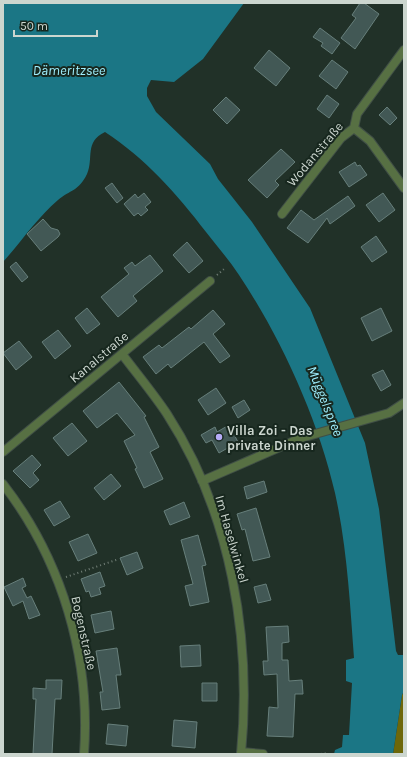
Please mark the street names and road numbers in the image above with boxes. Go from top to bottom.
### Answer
street label: Wodanstraße [284,119,346,189]
street label: Kanalstraße [67,328,132,386]
street label: Im Haselwinkel [212,493,252,585]
street label: Bogenstraße [68,595,100,672]

